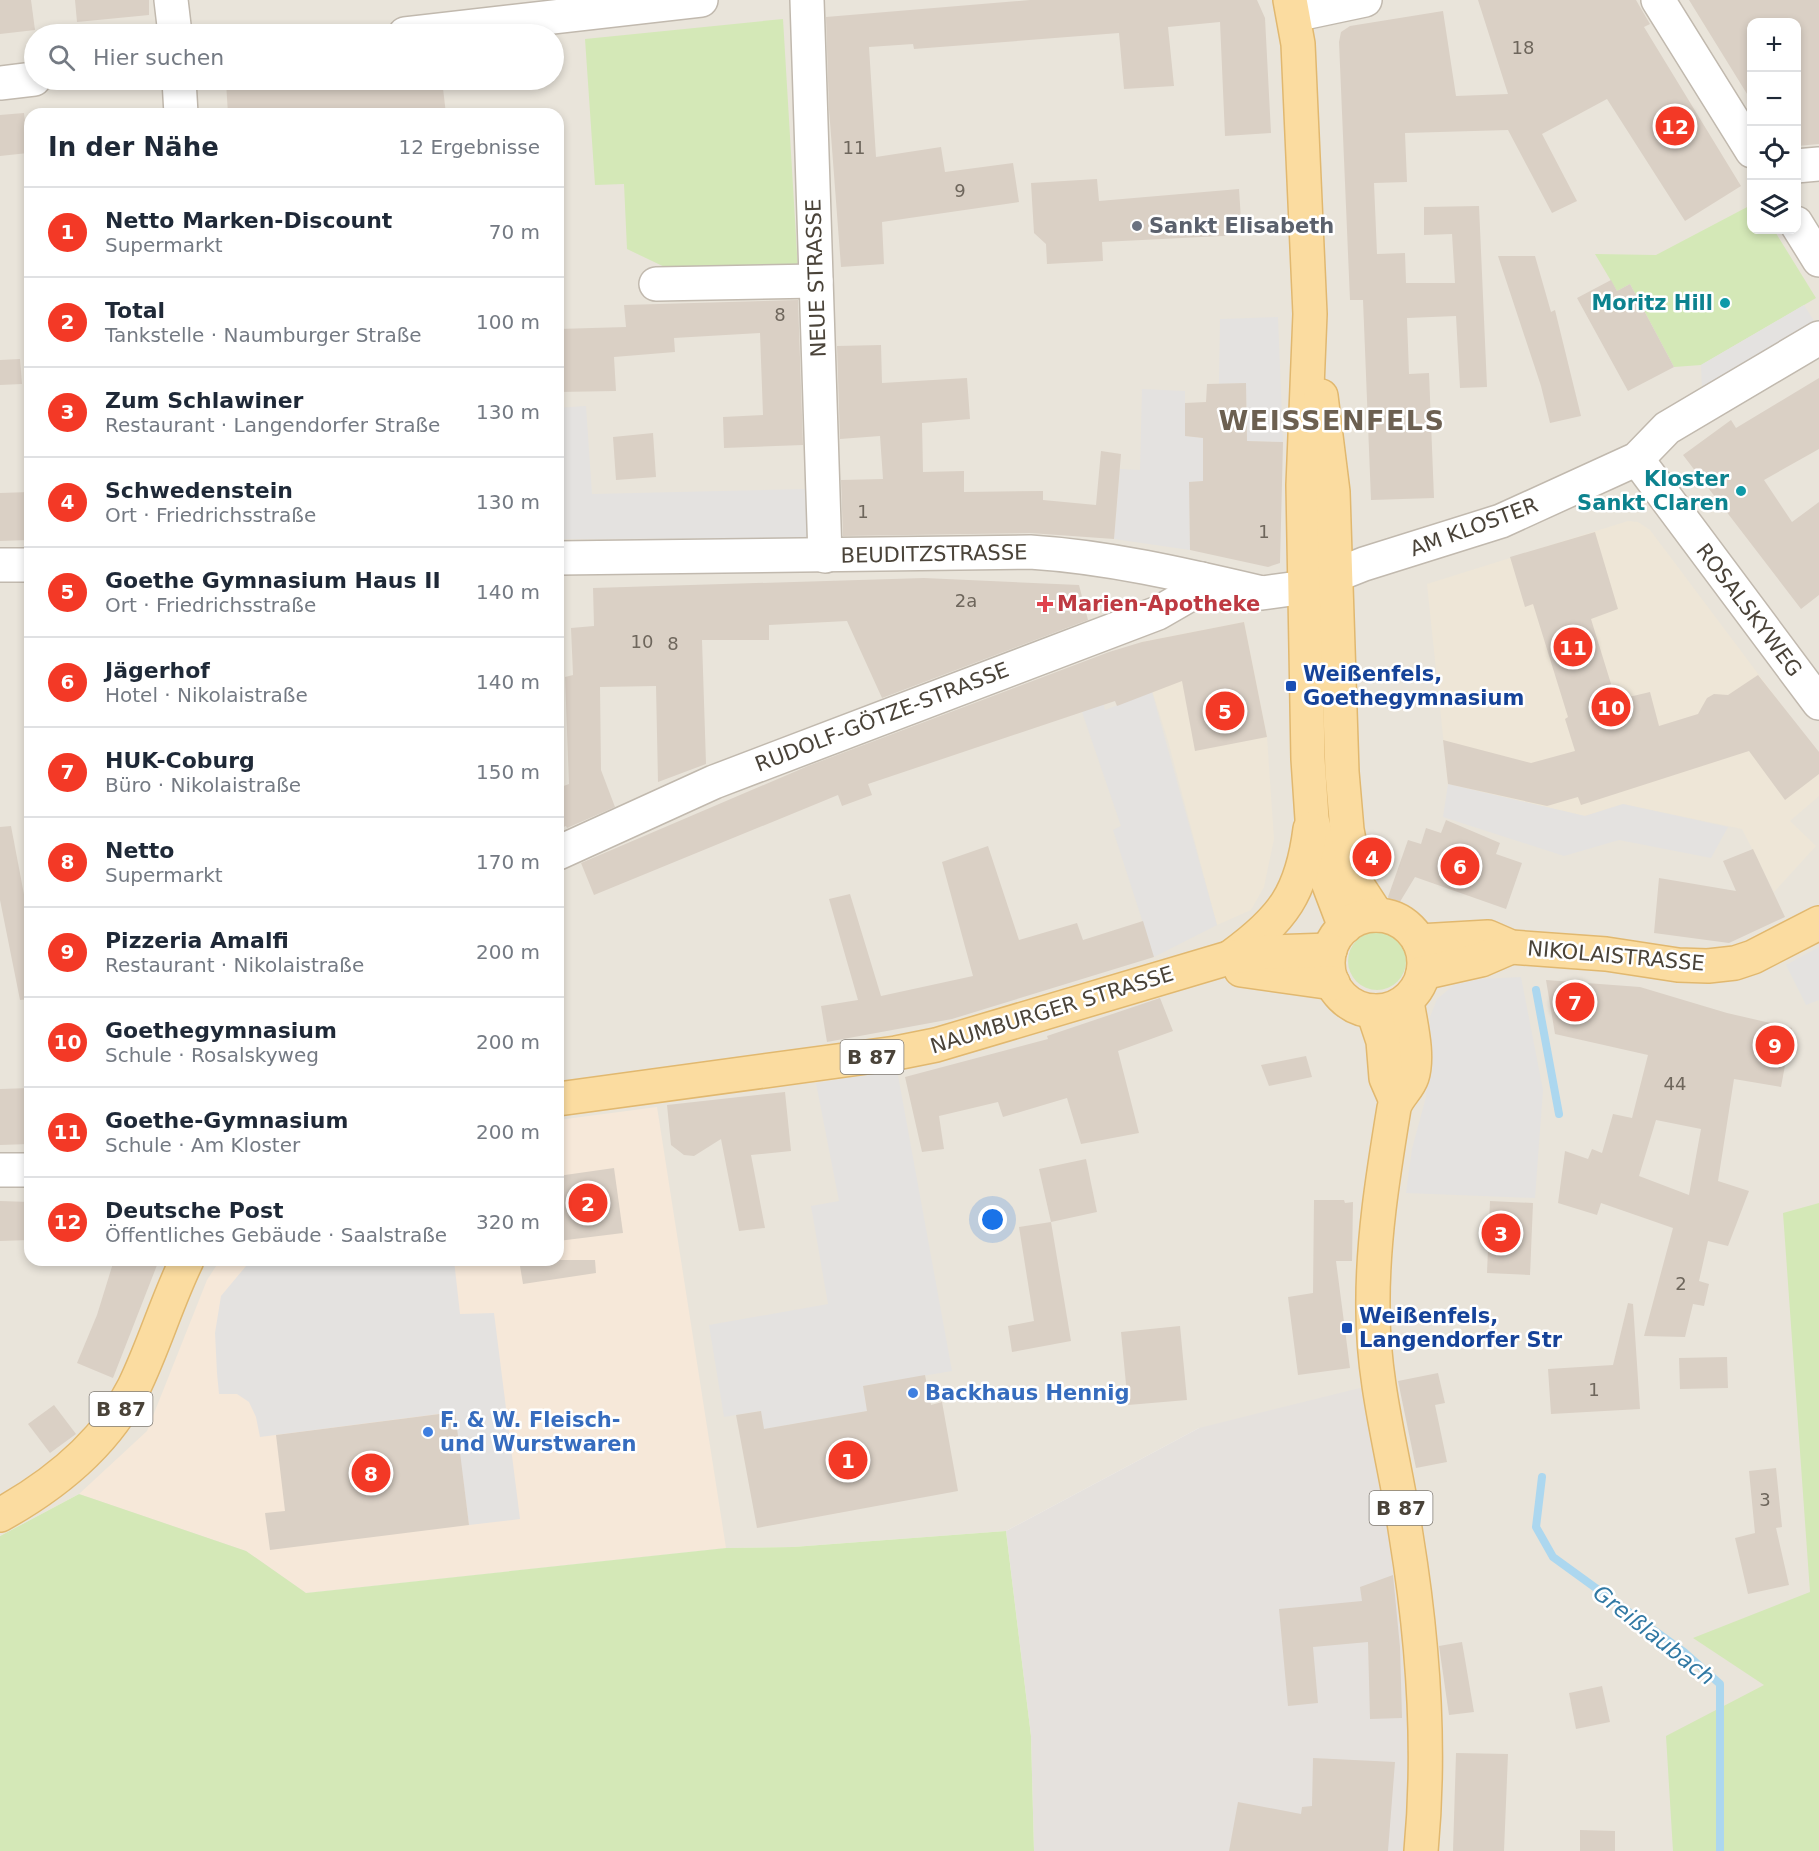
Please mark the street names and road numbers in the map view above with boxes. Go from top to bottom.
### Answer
street label: NEUE STRASSE [801,198,831,358]
street label: AM KLOSTER [1407,493,1541,561]
street label: ROSALSKYWEG [1691,539,1807,681]
street label: BEUDITZSTRASSE [840,540,1028,568]
street label: RUDOLF-GÖTZE-STRASSE [751,657,1012,777]
street label: NIKOLAISTRASSE [1526,936,1706,976]
street label: NAUMBURGER STRASSE [928,962,1176,1058]
road number: B 87 [840,1040,904,1074]
road number: B 87 [90,1392,152,1426]
road number: B 87 [1370,1491,1432,1525]

